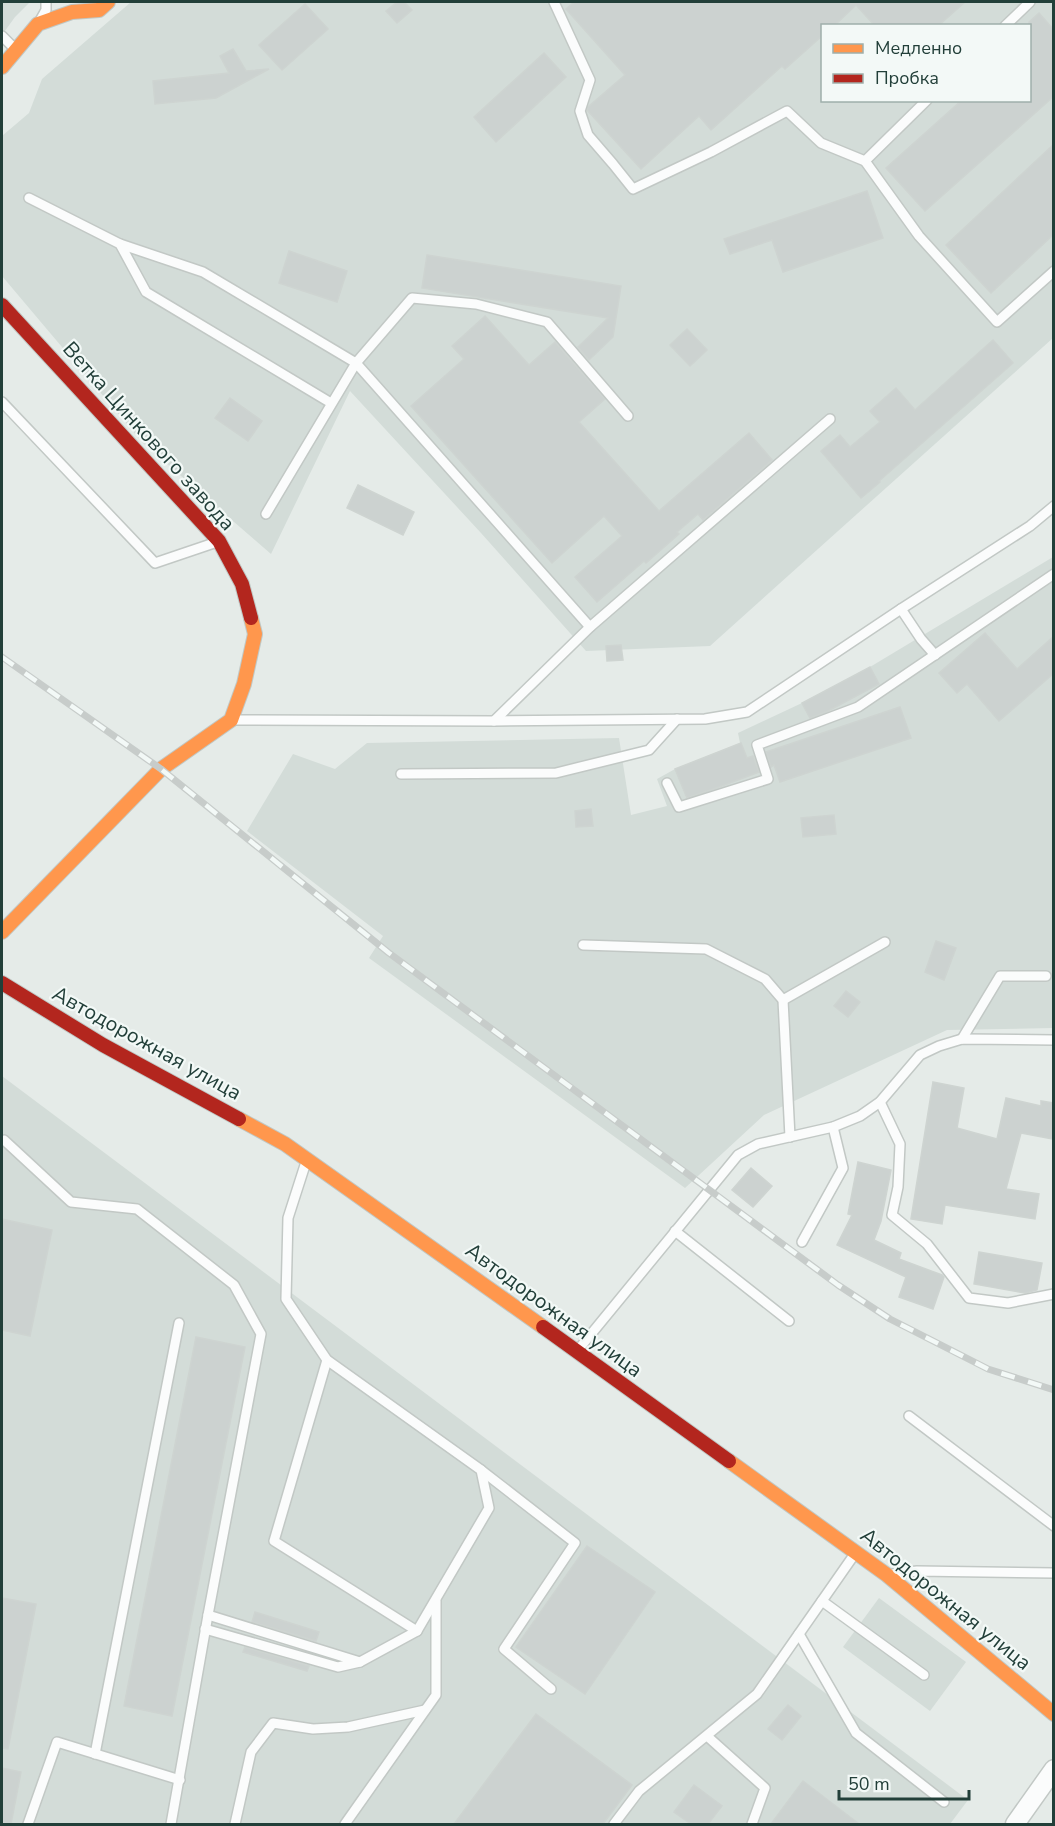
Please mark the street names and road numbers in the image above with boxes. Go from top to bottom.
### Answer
street label: Ветка Цинкового завода [56,335,242,537]
street label: Автодорожная улица [47,979,247,1107]
street label: Автодорожная улица [460,1236,648,1384]
street label: Автодорожная улица [855,1521,1037,1677]

